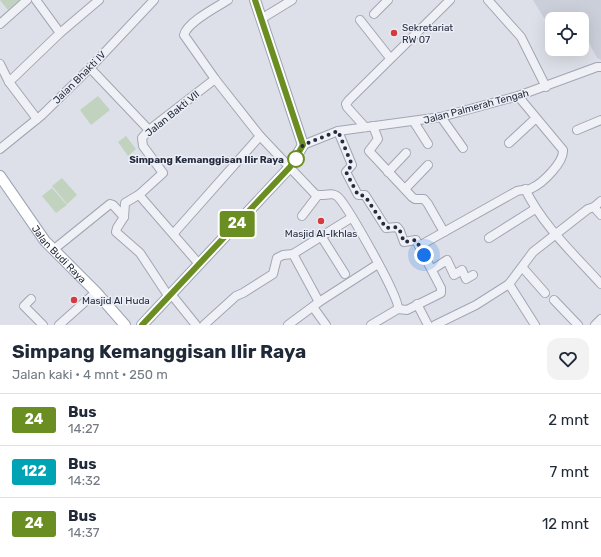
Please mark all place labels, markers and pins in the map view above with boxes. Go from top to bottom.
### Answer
place label: Sekretariat RW 07 [402,22,453,46]
marker: Sekretariat RW 07 [389,28,399,38]
marker: Simpang Kemanggisan Ilir Raya [287,150,305,168]
place label: Simpang Kemanggisan Ilir Raya [129,154,284,166]
marker: Masjid Al-Ikhlas [316,216,326,226]
place label: Masjid Al-Ikhlas [285,228,357,240]
marker: Masjid Al Huda [69,295,79,305]
place label: Masjid Al Huda [82,295,150,307]

